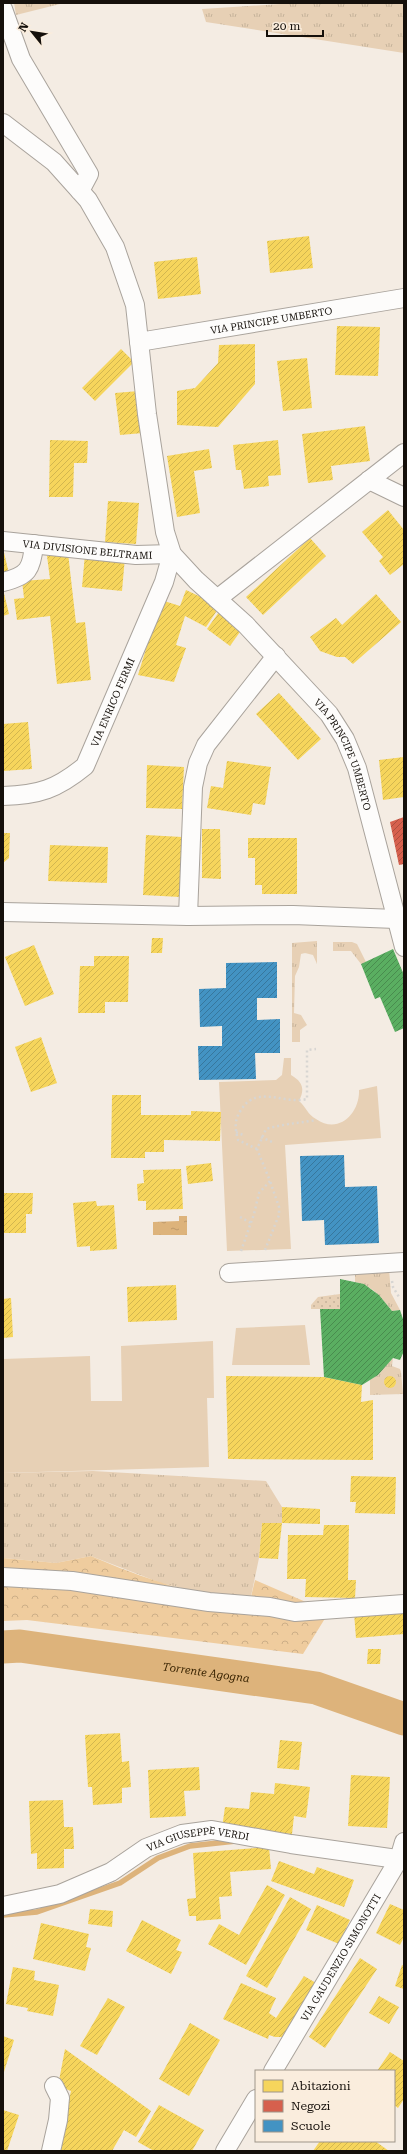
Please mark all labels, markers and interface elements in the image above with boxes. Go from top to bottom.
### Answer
north arrow [12,12,52,52]
scale bar [267,12,323,38]
text: 20 m [273,19,300,33]
text: N [16,20,32,34]
street label: VIA PRINCIPE UMBERTO [209,305,333,336]
street label: VIA DIVISIONE BELTRAMI [22,538,153,561]
street label: VIA ENRICO FERMI [89,656,137,748]
street label: VIA PRINCIPE UMBERTO [312,697,373,812]
water label: Torrente Agogna [162,1660,251,1686]
street label: VIA GIUSEPPE VERDI [145,1825,250,1853]
street label: VIA GAUDENZIO SIMONOTTI [299,1892,383,2023]
legend [255,2070,395,2142]
text: Abitazioni [291,2079,351,2093]
text: Negozi [291,2099,331,2113]
text: Scuole [291,2119,331,2133]

